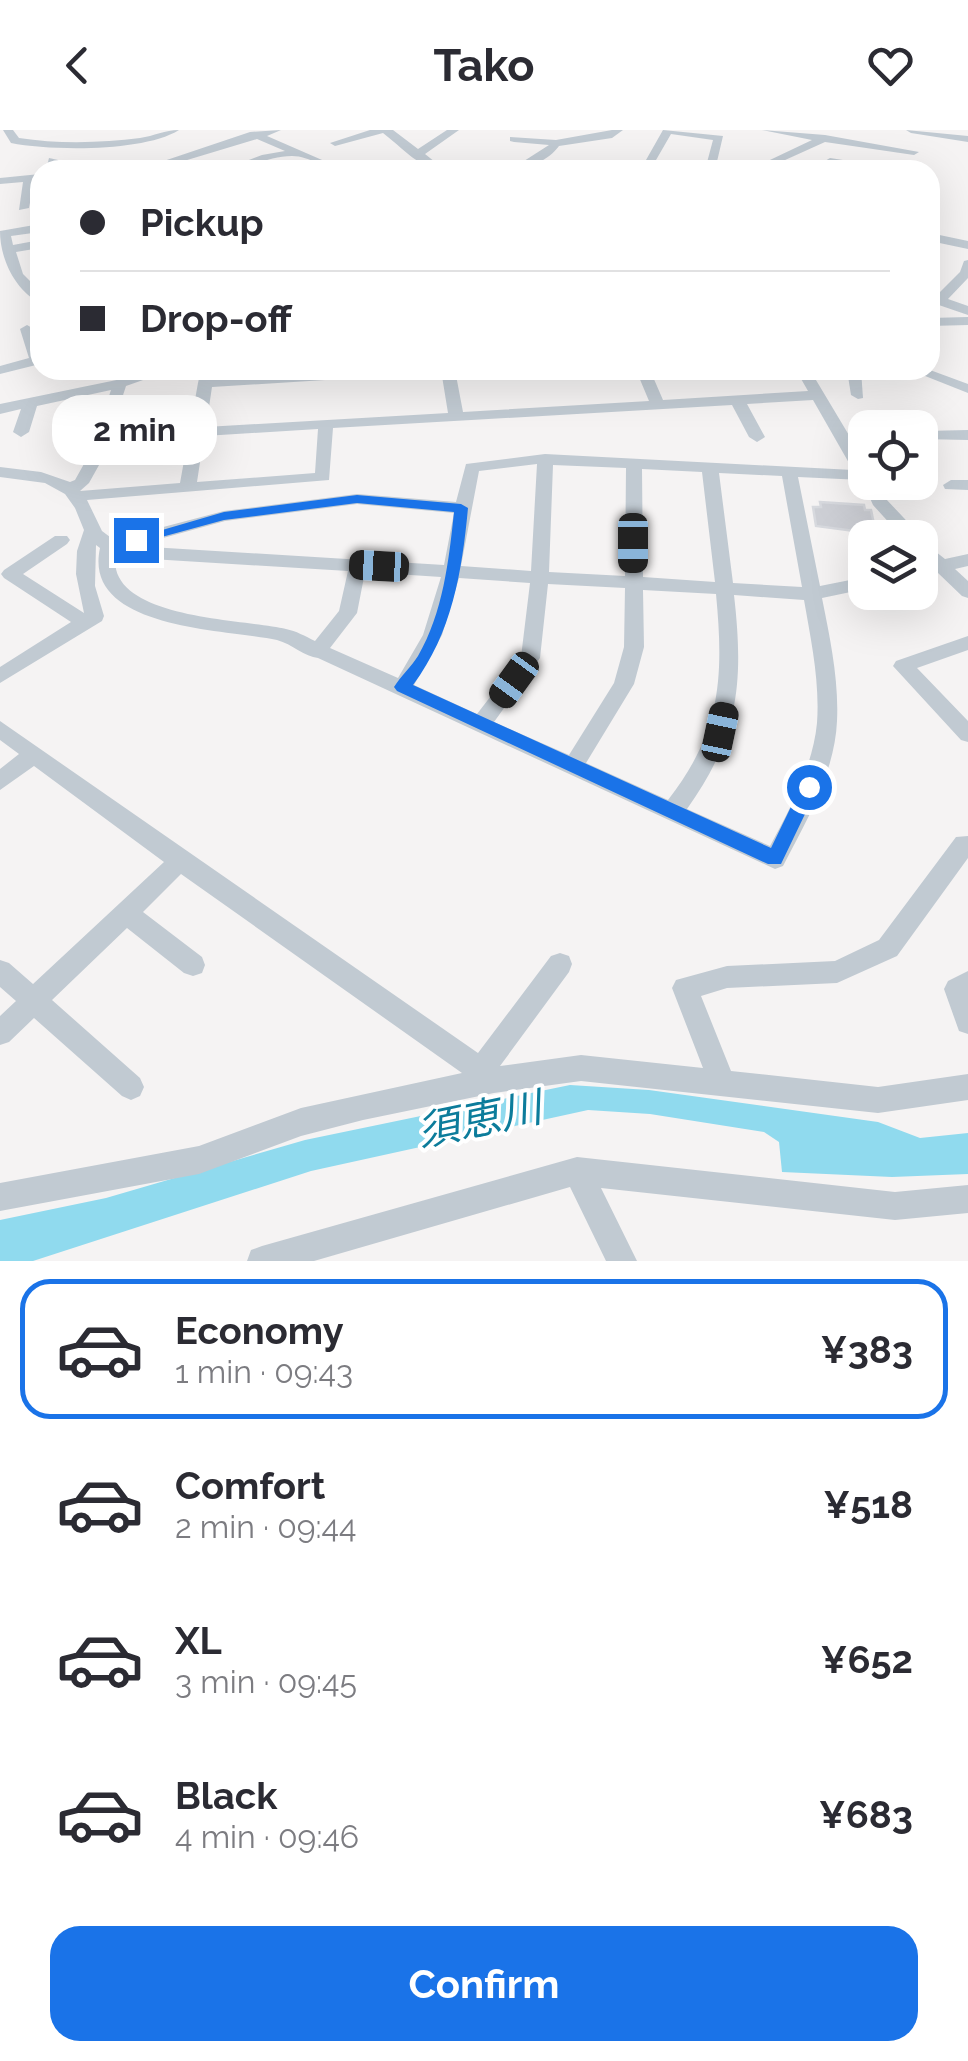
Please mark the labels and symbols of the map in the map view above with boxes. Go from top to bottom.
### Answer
callout: 2 min [54,395,218,465]
car [618,513,648,573]
route end [114,518,159,563]
car [348,549,410,583]
car [484,647,544,713]
car [699,700,741,764]
route start [787,765,832,810]
water label: 須恵川 [412,1082,550,1157]

